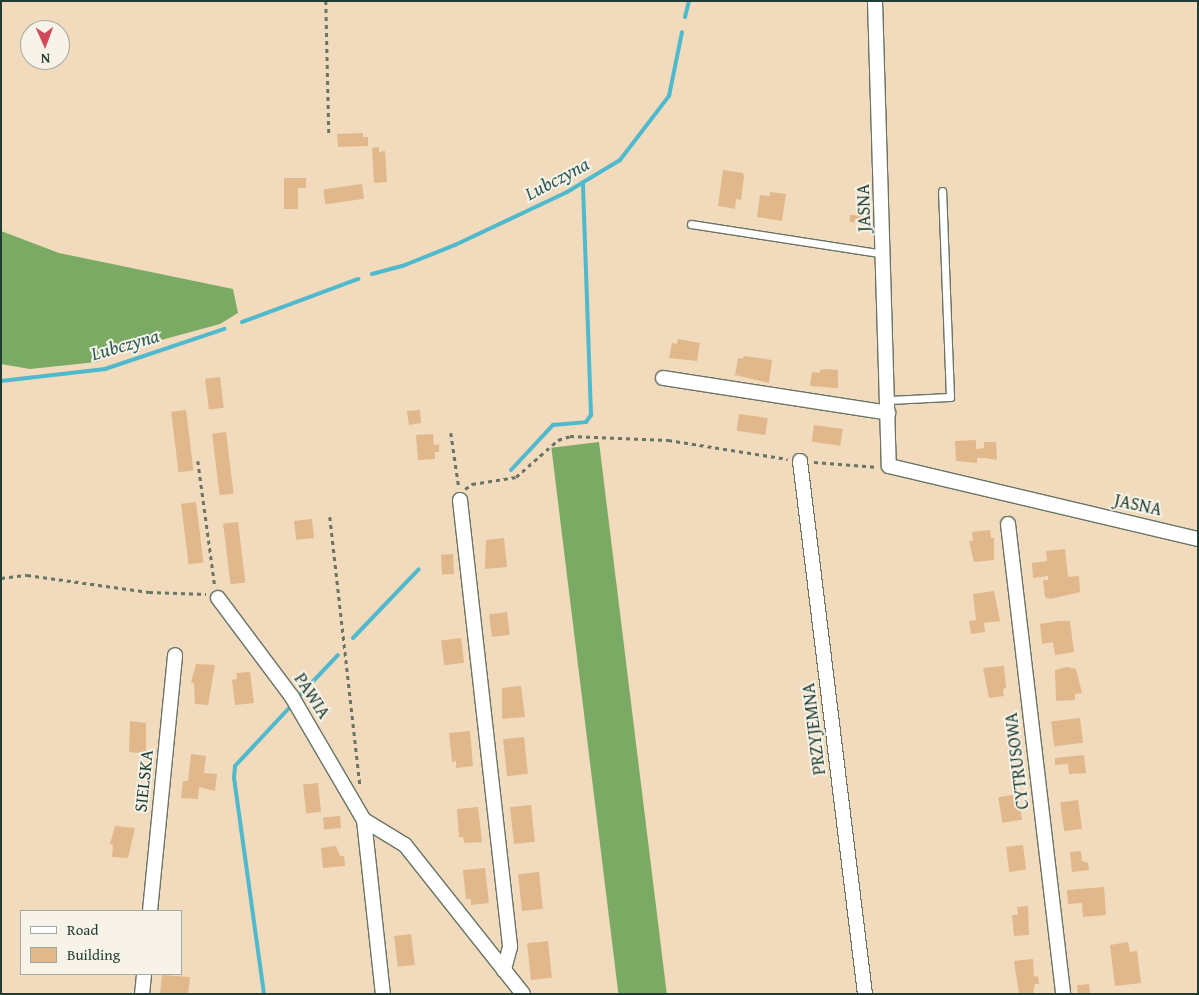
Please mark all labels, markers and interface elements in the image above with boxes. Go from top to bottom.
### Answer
north arrow [20,20,70,70]
text: N [40,49,51,69]
water label: Lubczyna [521,153,593,205]
street label: JASNA [852,184,876,232]
water label: Lubczyna [88,324,162,366]
street label: JASNA [1112,489,1164,521]
street label: PAWIA [289,669,335,723]
street label: PRZYJEMNA [798,682,830,776]
street label: CYTRUSOWA [1000,711,1034,811]
street label: SIELSKA [130,749,158,813]
legend [20,910,182,975]
text: Road [67,919,98,940]
text: Building [67,944,120,965]

